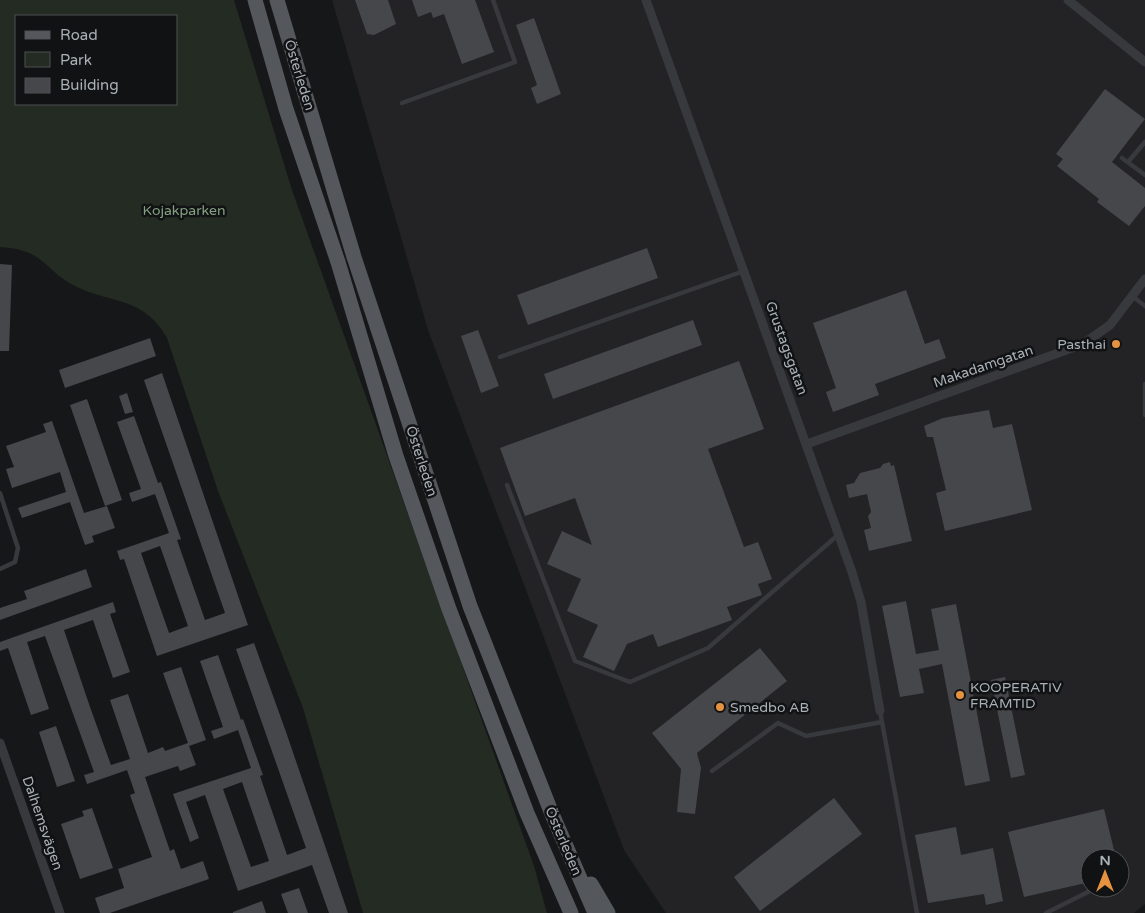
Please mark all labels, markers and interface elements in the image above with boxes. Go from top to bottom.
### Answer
legend [15,15,178,105]
text: Road [60,26,98,44]
street label: Österleden [281,38,318,113]
text: Park [60,51,92,69]
text: Building [60,76,119,94]
park label: Kojakparken [143,202,225,219]
street label: Grustagsgatan [762,299,811,397]
place label: Pasthai [1057,336,1106,353]
marker: Pasthai [1110,338,1122,350]
street label: Makadamgatan [931,341,1035,392]
street label: Österleden [402,424,441,499]
place label: KOOPERATIV FRAMTID [970,679,1062,712]
marker: KOOPERATIV FRAMTID [954,689,966,701]
place label: Smedbo AB [730,699,809,716]
marker: Smedbo AB [714,701,726,713]
street label: Dalhemsvägen [19,774,67,872]
street label: Österleden [541,804,586,878]
north arrow [1080,848,1130,898]
text: N [1099,852,1111,869]

